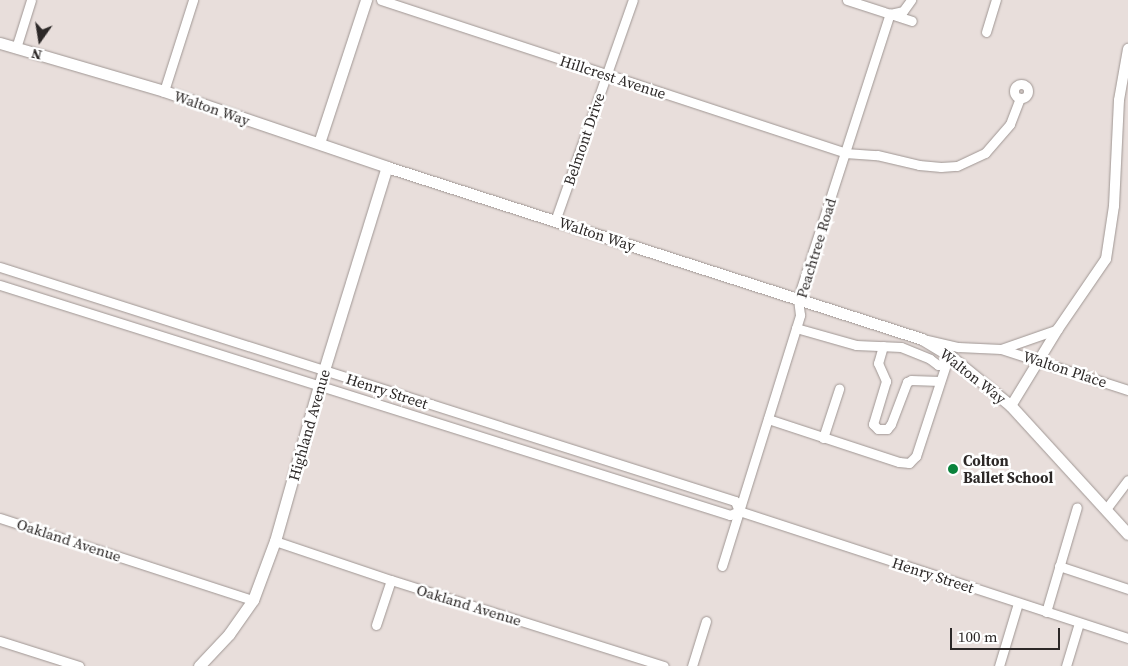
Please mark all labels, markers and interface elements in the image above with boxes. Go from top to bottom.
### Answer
north arrow [15,15,65,65]
text: N [29,44,44,66]
street label: Hillcrest Avenue [558,51,668,103]
street label: Walton Way [171,87,253,129]
street label: Belmont Drive [560,90,608,188]
street label: Peachtree Road [792,196,840,300]
street label: Walton Way [556,213,638,255]
street label: Walton Way [936,344,1010,408]
street label: Walton Place [1021,347,1109,391]
street label: Highland Avenue [284,367,334,483]
street label: Henry Street [344,369,430,413]
place label: Colton Ballet School [963,451,1053,486]
marker: Colton Ballet School [947,463,959,475]
street label: Oakland Avenue [15,515,123,565]
street label: Henry Street [890,553,976,597]
street label: Oakland Avenue [414,581,524,629]
scale bar [953,618,1063,650]
text: 100 m [958,626,998,647]

